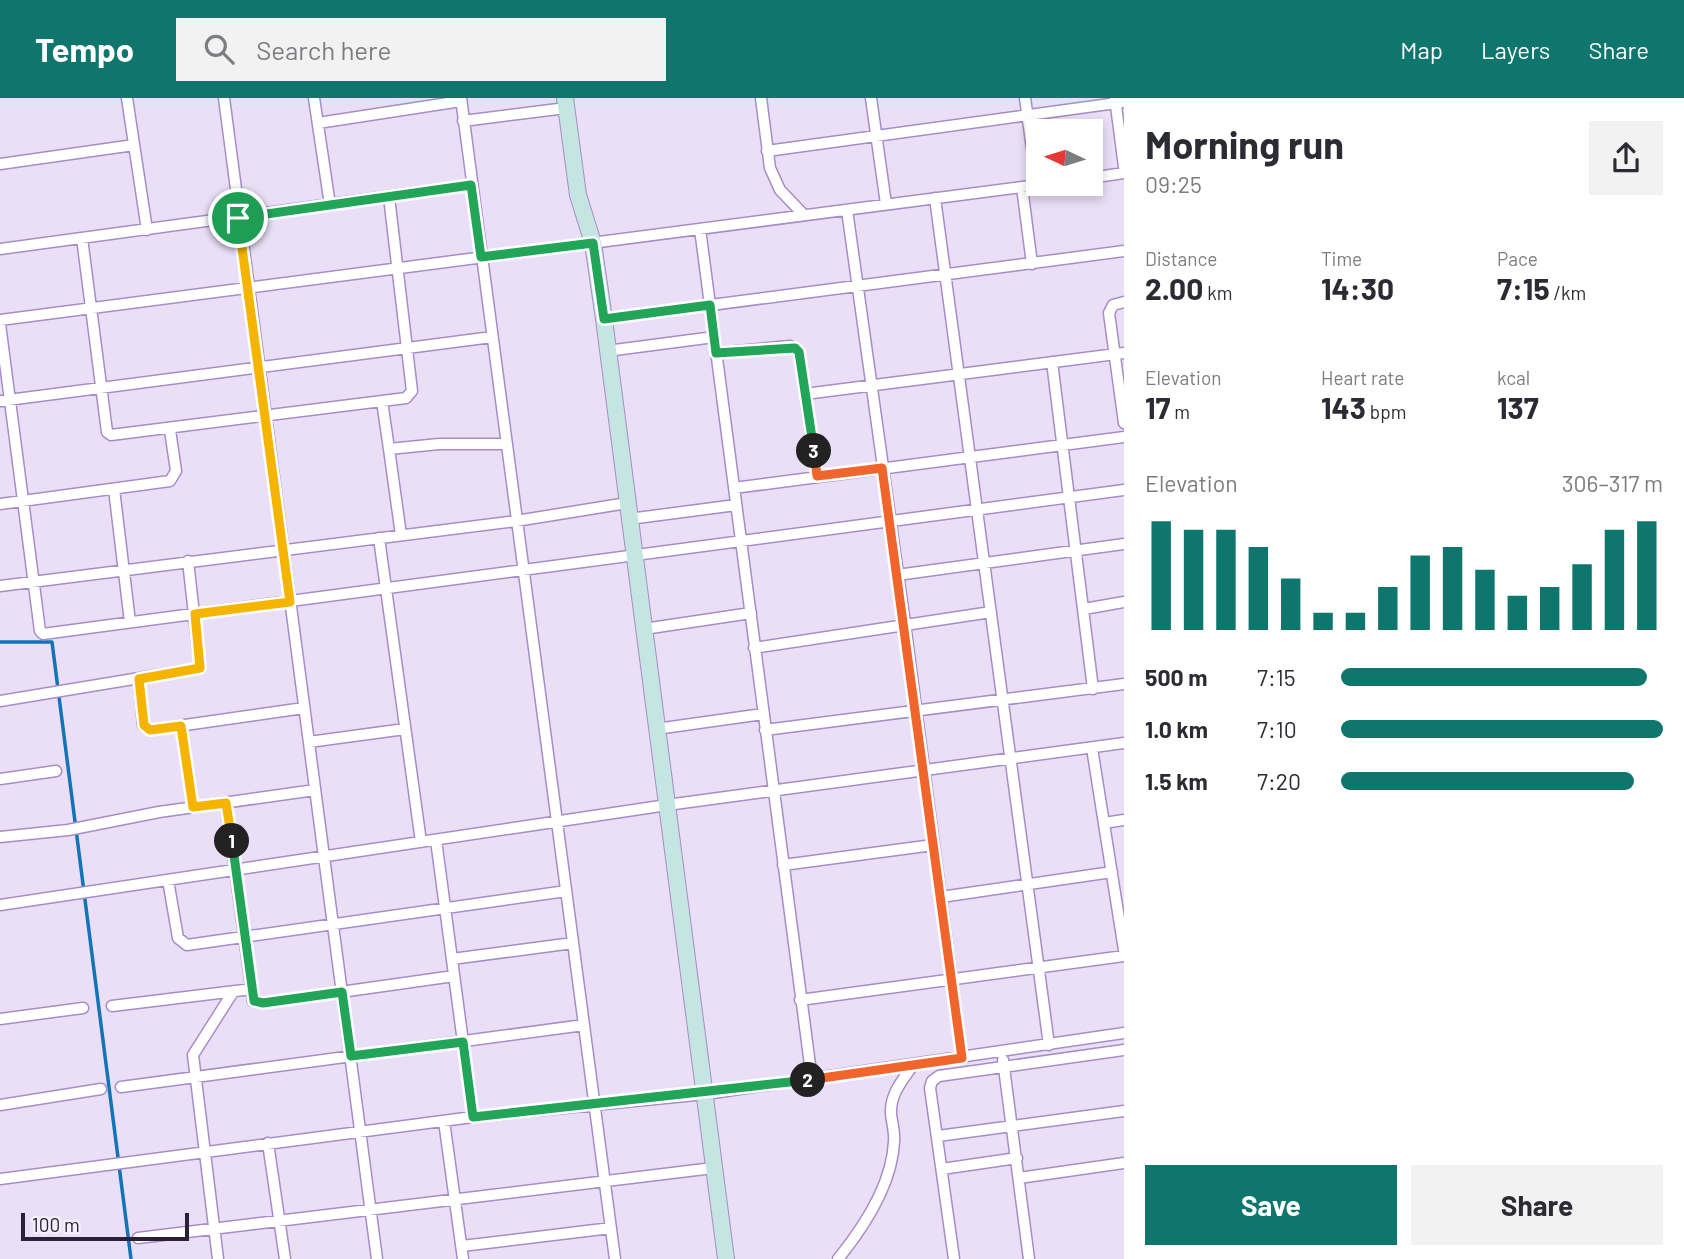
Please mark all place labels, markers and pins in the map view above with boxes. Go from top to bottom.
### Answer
pin [208,188,268,248]
pin: 3 [796,434,832,468]
pin: 1 [215,824,250,858]
pin: 2 [790,1062,826,1098]

